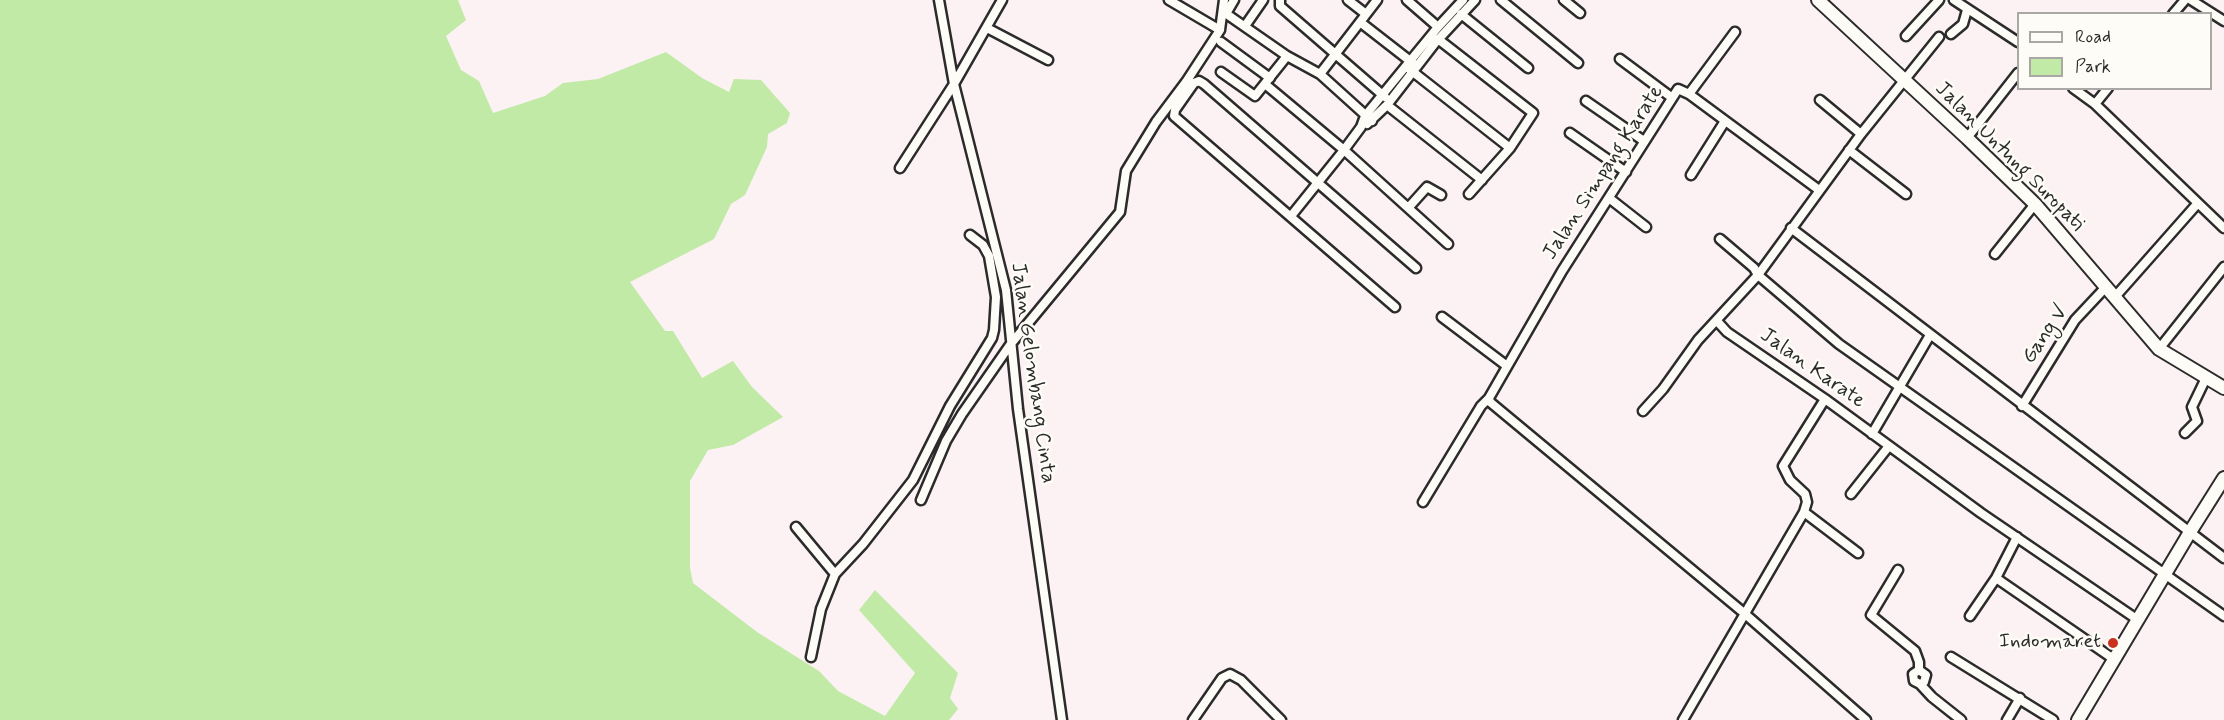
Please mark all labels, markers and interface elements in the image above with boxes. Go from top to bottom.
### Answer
legend [2017,12,2212,90]
text: Road [2075,25,2111,49]
text: Park [2075,55,2111,79]
street label: Jalan Untung Suropati [1929,77,2089,237]
street label: Jalan Simpang Karate [1538,81,1670,265]
street label: Jalan Gelombang Cinta [1004,261,1060,485]
street label: Gang V [2017,301,2075,369]
street label: Jalan Karate [1754,323,1870,415]
place label: Indomaret [1999,630,2101,656]
marker: Indomaret [2106,636,2120,650]

